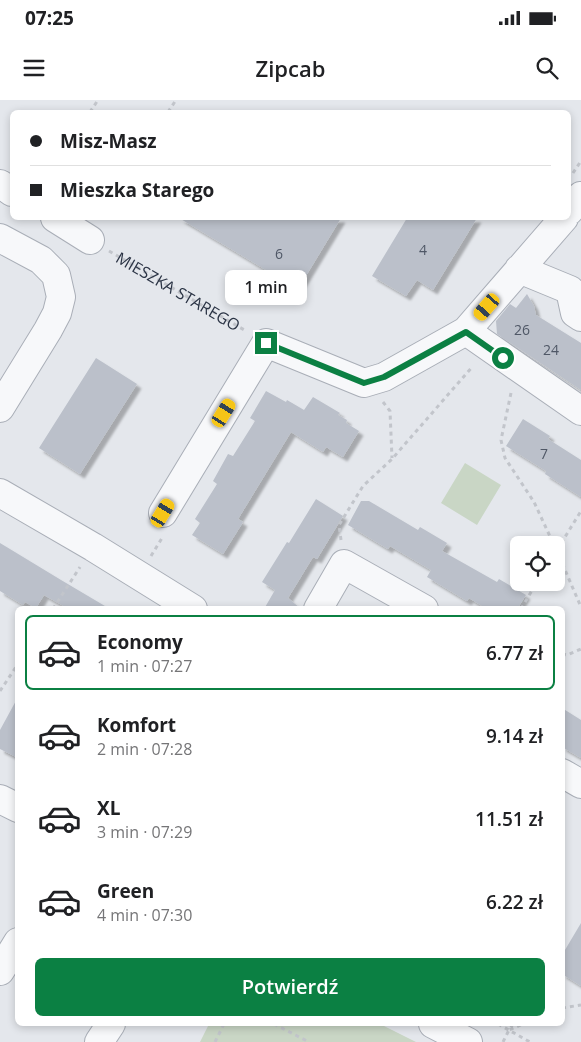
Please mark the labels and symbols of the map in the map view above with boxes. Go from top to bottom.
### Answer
house number: 4 [419,240,427,259]
house number: 6 [275,244,283,263]
street label: MIESZKA STAREGO [112,246,244,336]
callout: 1 min [225,270,307,306]
car [471,291,502,323]
house number: 26 [514,320,530,339]
route end [255,332,277,354]
house number: 24 [543,340,559,359]
route start [492,347,514,369]
car [209,396,238,430]
house number: 7 [540,444,548,463]
car [148,496,177,530]

